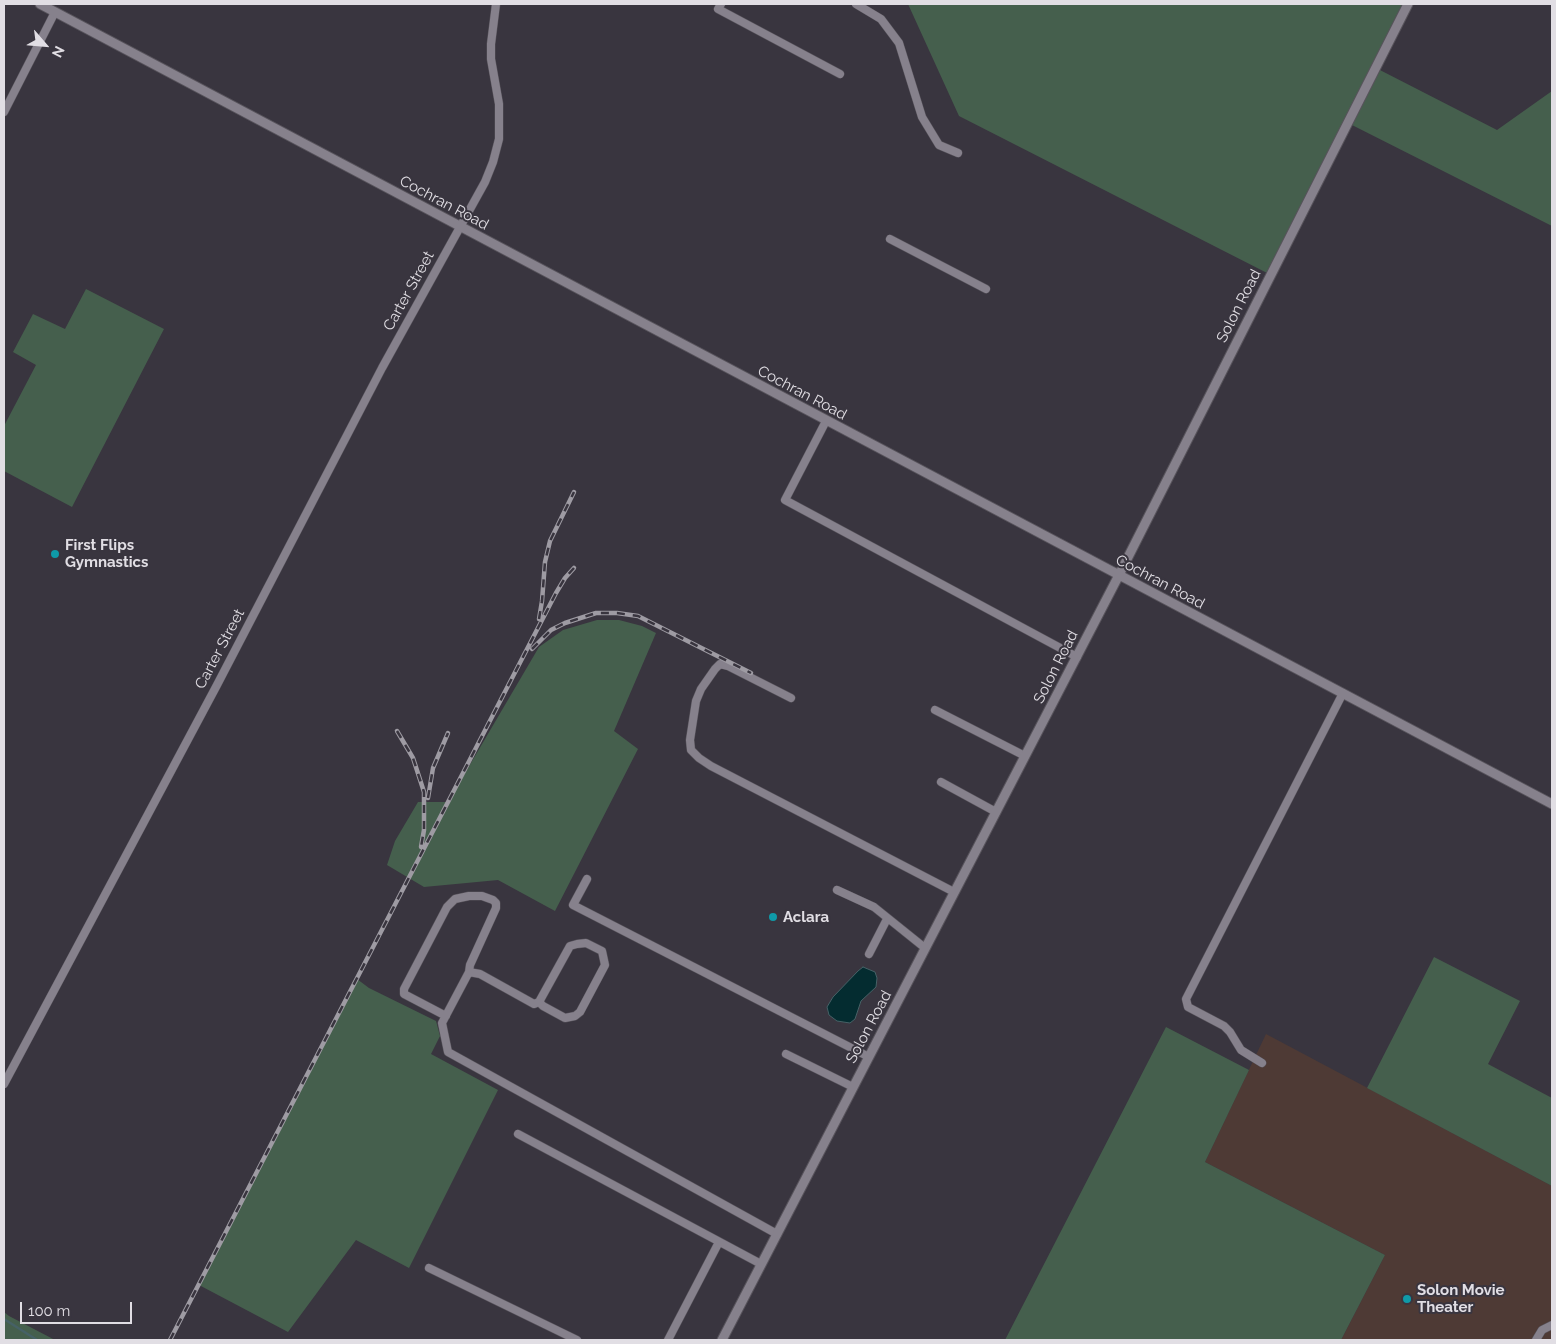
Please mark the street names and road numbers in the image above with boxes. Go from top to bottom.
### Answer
street label: Cochran Road [396,172,492,234]
street label: Carter Street [380,248,438,334]
street label: Solon Road [1213,266,1265,346]
street label: Cochran Road [754,362,850,424]
street label: Cochran Road [1112,551,1208,613]
street label: Carter Street [191,606,249,692]
street label: Solon Road [1030,627,1082,707]
street label: Solon Road [842,988,896,1066]

